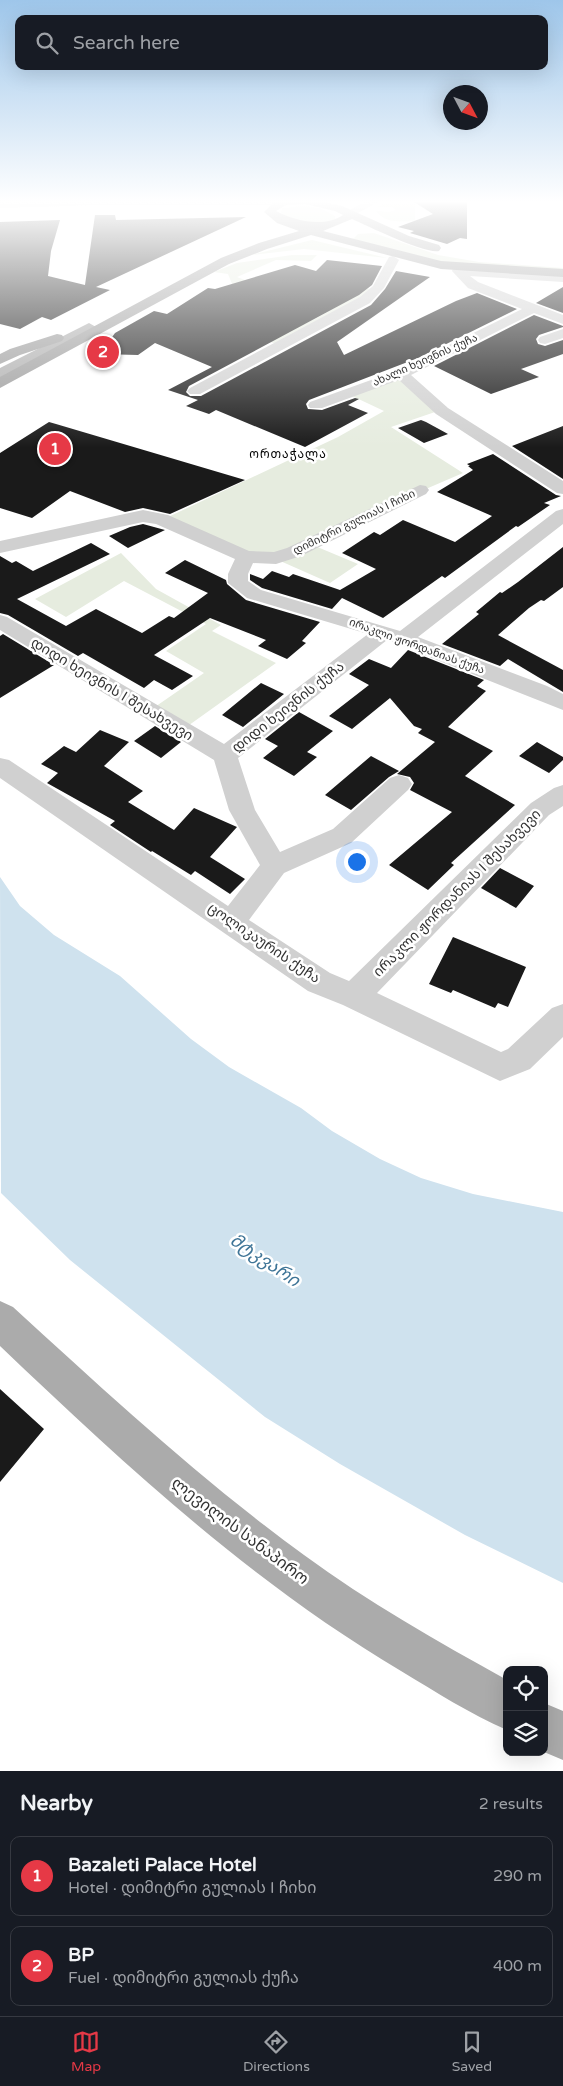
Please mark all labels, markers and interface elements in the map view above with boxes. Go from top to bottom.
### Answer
search box [15,15,548,70]
icon: search [33,29,61,57]
text: Search here [73,32,180,54]
north arrow [443,85,488,130]
street label: ახალი ხეივნის ქუჩა [371,331,479,389]
pin: 2 [87,333,119,371]
pin: 1 [39,430,71,468]
district label: ორთაჭალა [249,447,327,462]
street label: დიმიტრი გულიას I ჩიხი [291,487,417,557]
street label: ირაკლი ჟორდანიას ქუჩა [348,615,486,677]
street label: დიდი ხეივნის I შესახვევი [28,634,196,744]
street label: დიდი ხეივნის ქუჩა [228,658,348,756]
street label: ირაკლი ჟორდანიას I შესახვევი [370,806,544,980]
your location [344,849,370,875]
street label: ცოლიკაურის ქუჩა [205,899,323,987]
water label: მტკვარი [226,1229,305,1292]
street label: ლევილის სანაპირო [168,1473,312,1589]
map controls [503,1666,548,1756]
button: locate [503,1666,548,1711]
button: layers [503,1711,548,1756]
text: Nearby [20,1791,93,1816]
text: 2 results [479,1794,543,1814]
text: Bazaleti Palace Hotel [68,1854,257,1876]
text: 1 [32,1866,42,1886]
text: 290 m [493,1866,542,1886]
text: Hotel · დიმიტრი გულიას I ჩიხი [68,1878,316,1898]
text: BP [68,1944,94,1966]
text: 2 [32,1956,42,1976]
text: 400 m [493,1956,542,1976]
text: Fuel · დიმიტრი გულიას ქუჩა [68,1968,299,1988]
tab: Map [71,2028,101,2075]
tab: Directions [243,2028,310,2075]
tab: Saved [452,2028,492,2075]

